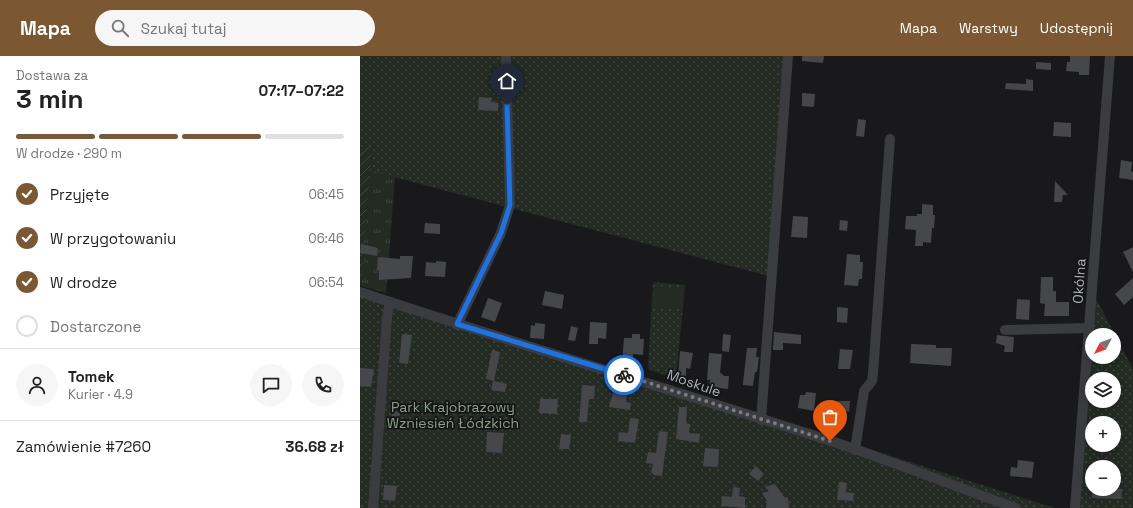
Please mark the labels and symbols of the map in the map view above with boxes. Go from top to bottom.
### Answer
pin [490,64,524,105]
street label: Okólna [1068,258,1090,304]
north arrow [1085,328,1121,364]
courier [604,355,644,395]
street label: Moskule [665,365,723,401]
park label: Park Krajobrazowy Wzniesień Łódzkich [387,398,519,432]
pin [813,400,847,441]

